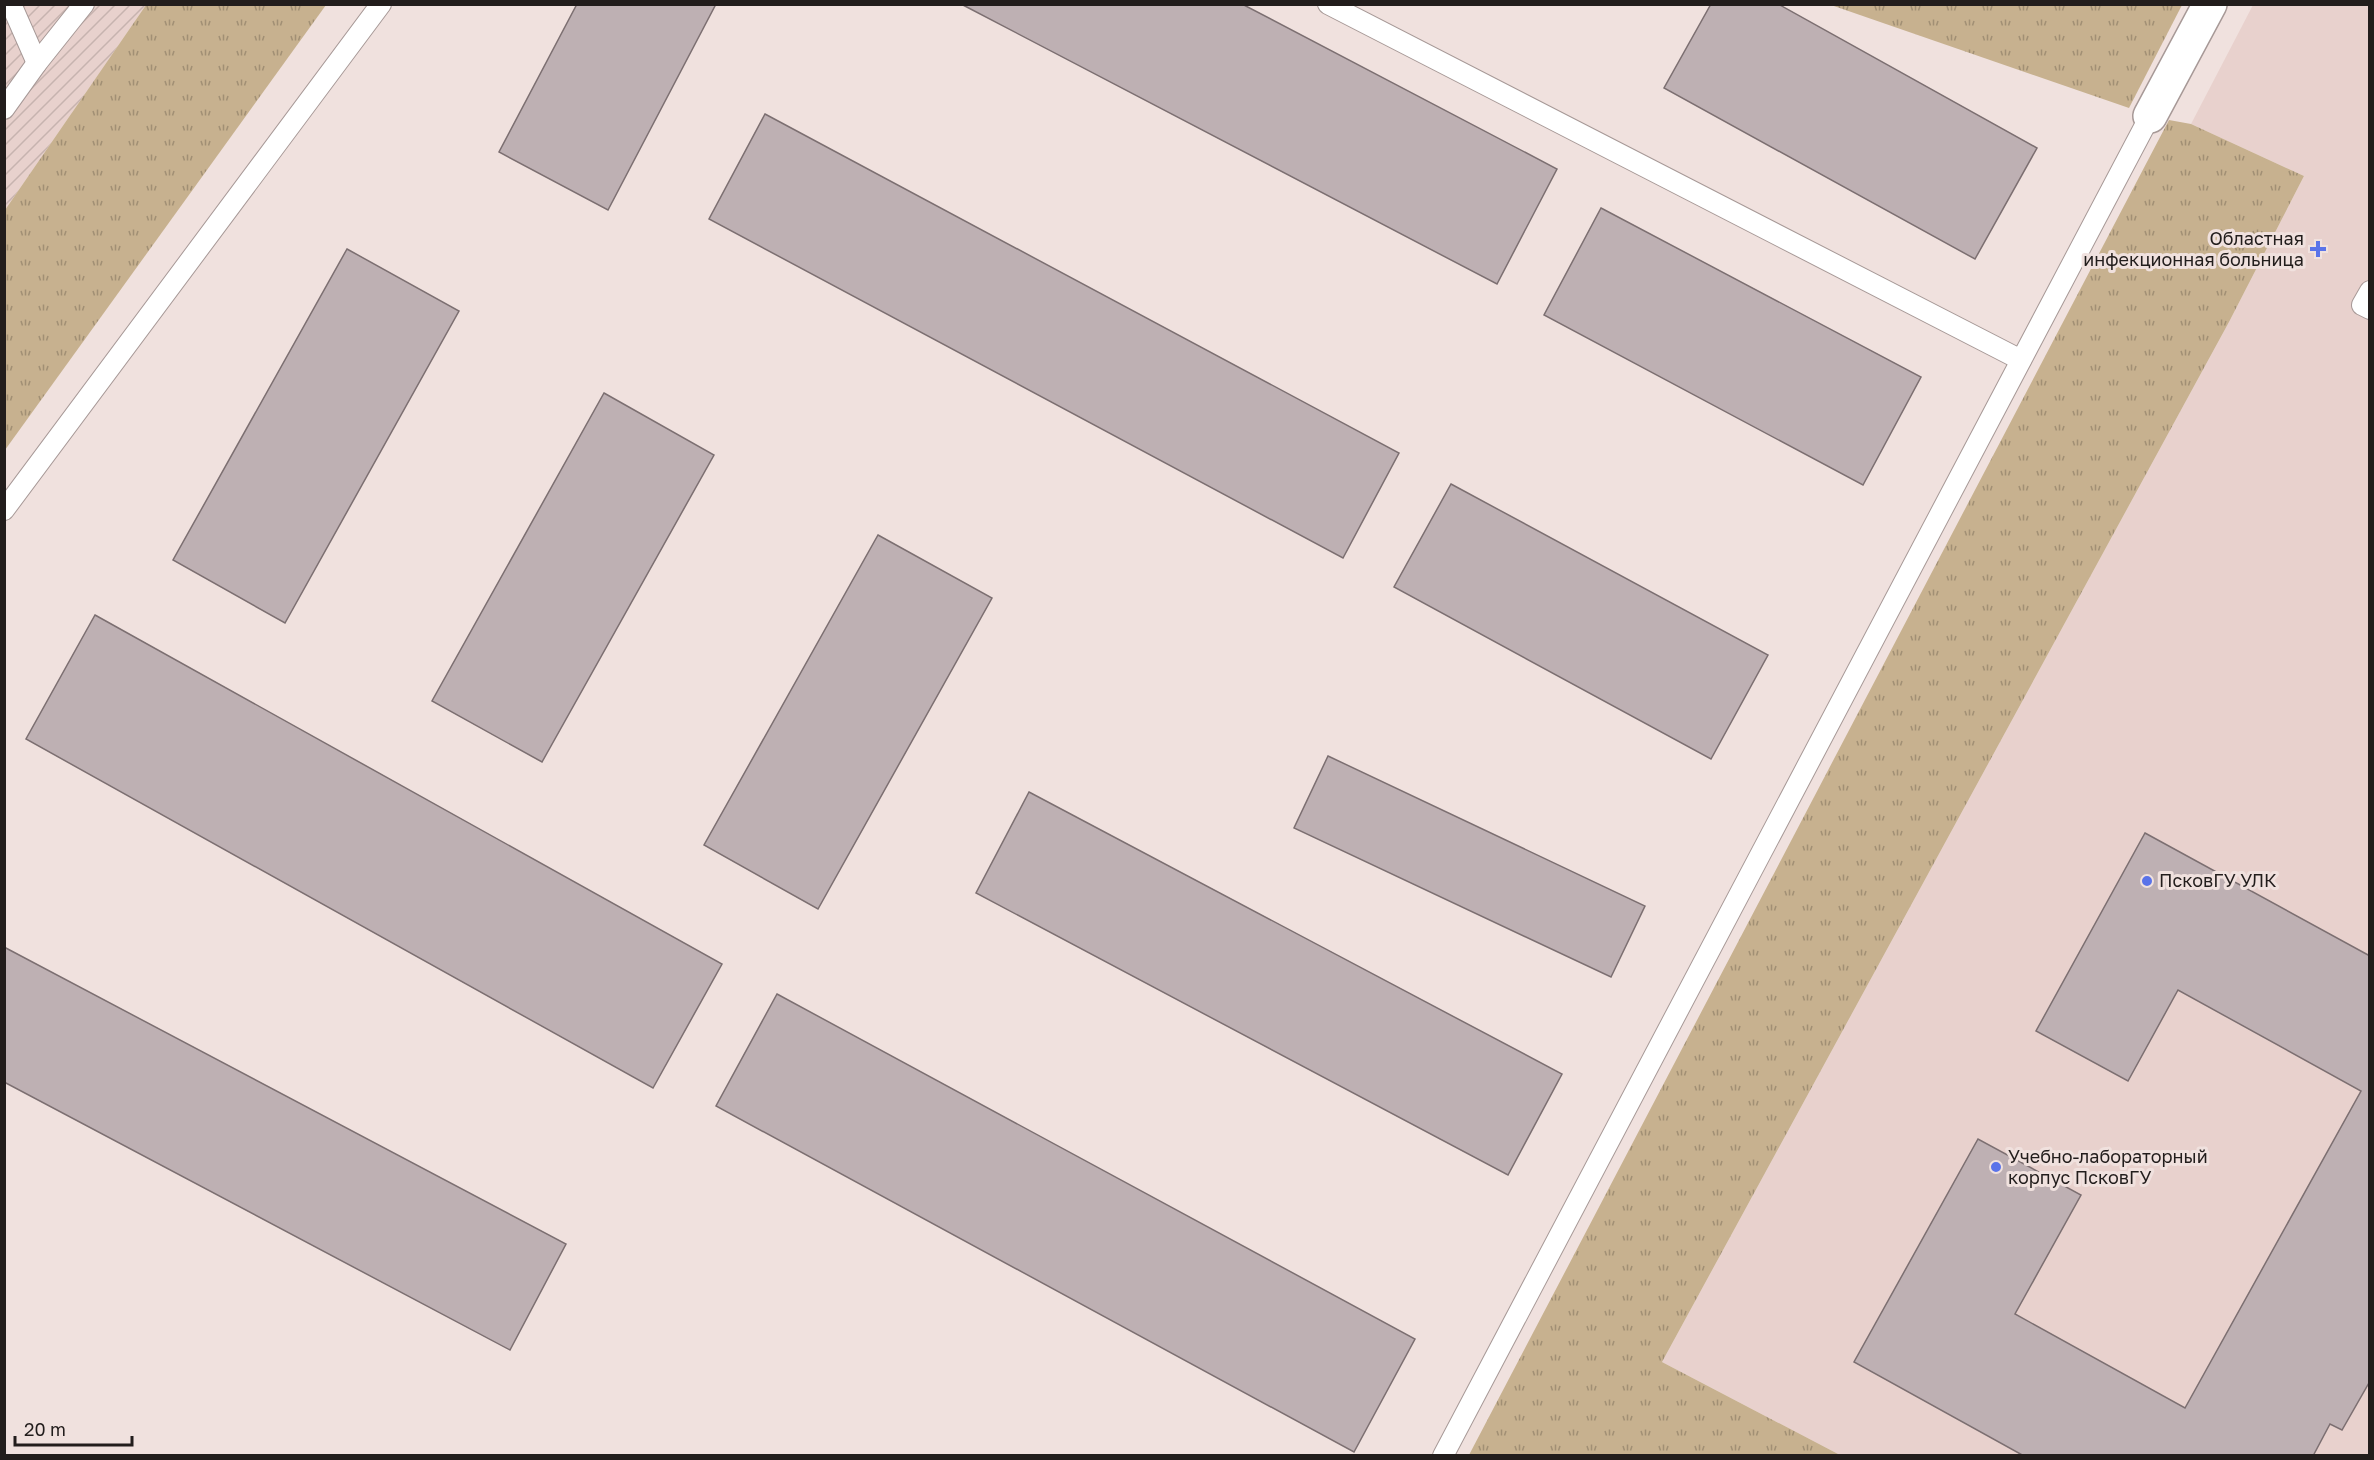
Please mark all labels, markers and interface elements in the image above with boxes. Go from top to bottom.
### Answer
place label: Областная инфекционная больница [2083,227,2304,270]
marker: Областная инфекционная больница [2309,240,2327,258]
place label: ПсковГУ УЛК [2159,869,2277,891]
marker: ПсковГУ УЛК [2140,874,2154,888]
place label: Учебно-лабораторный корпус ПсковГУ [2008,1145,2208,1188]
marker: Учебно-лабораторный корпус ПсковГУ [1989,1160,2003,1174]
scale bar [15,1409,132,1447]
text: 20 m [24,1418,66,1440]

